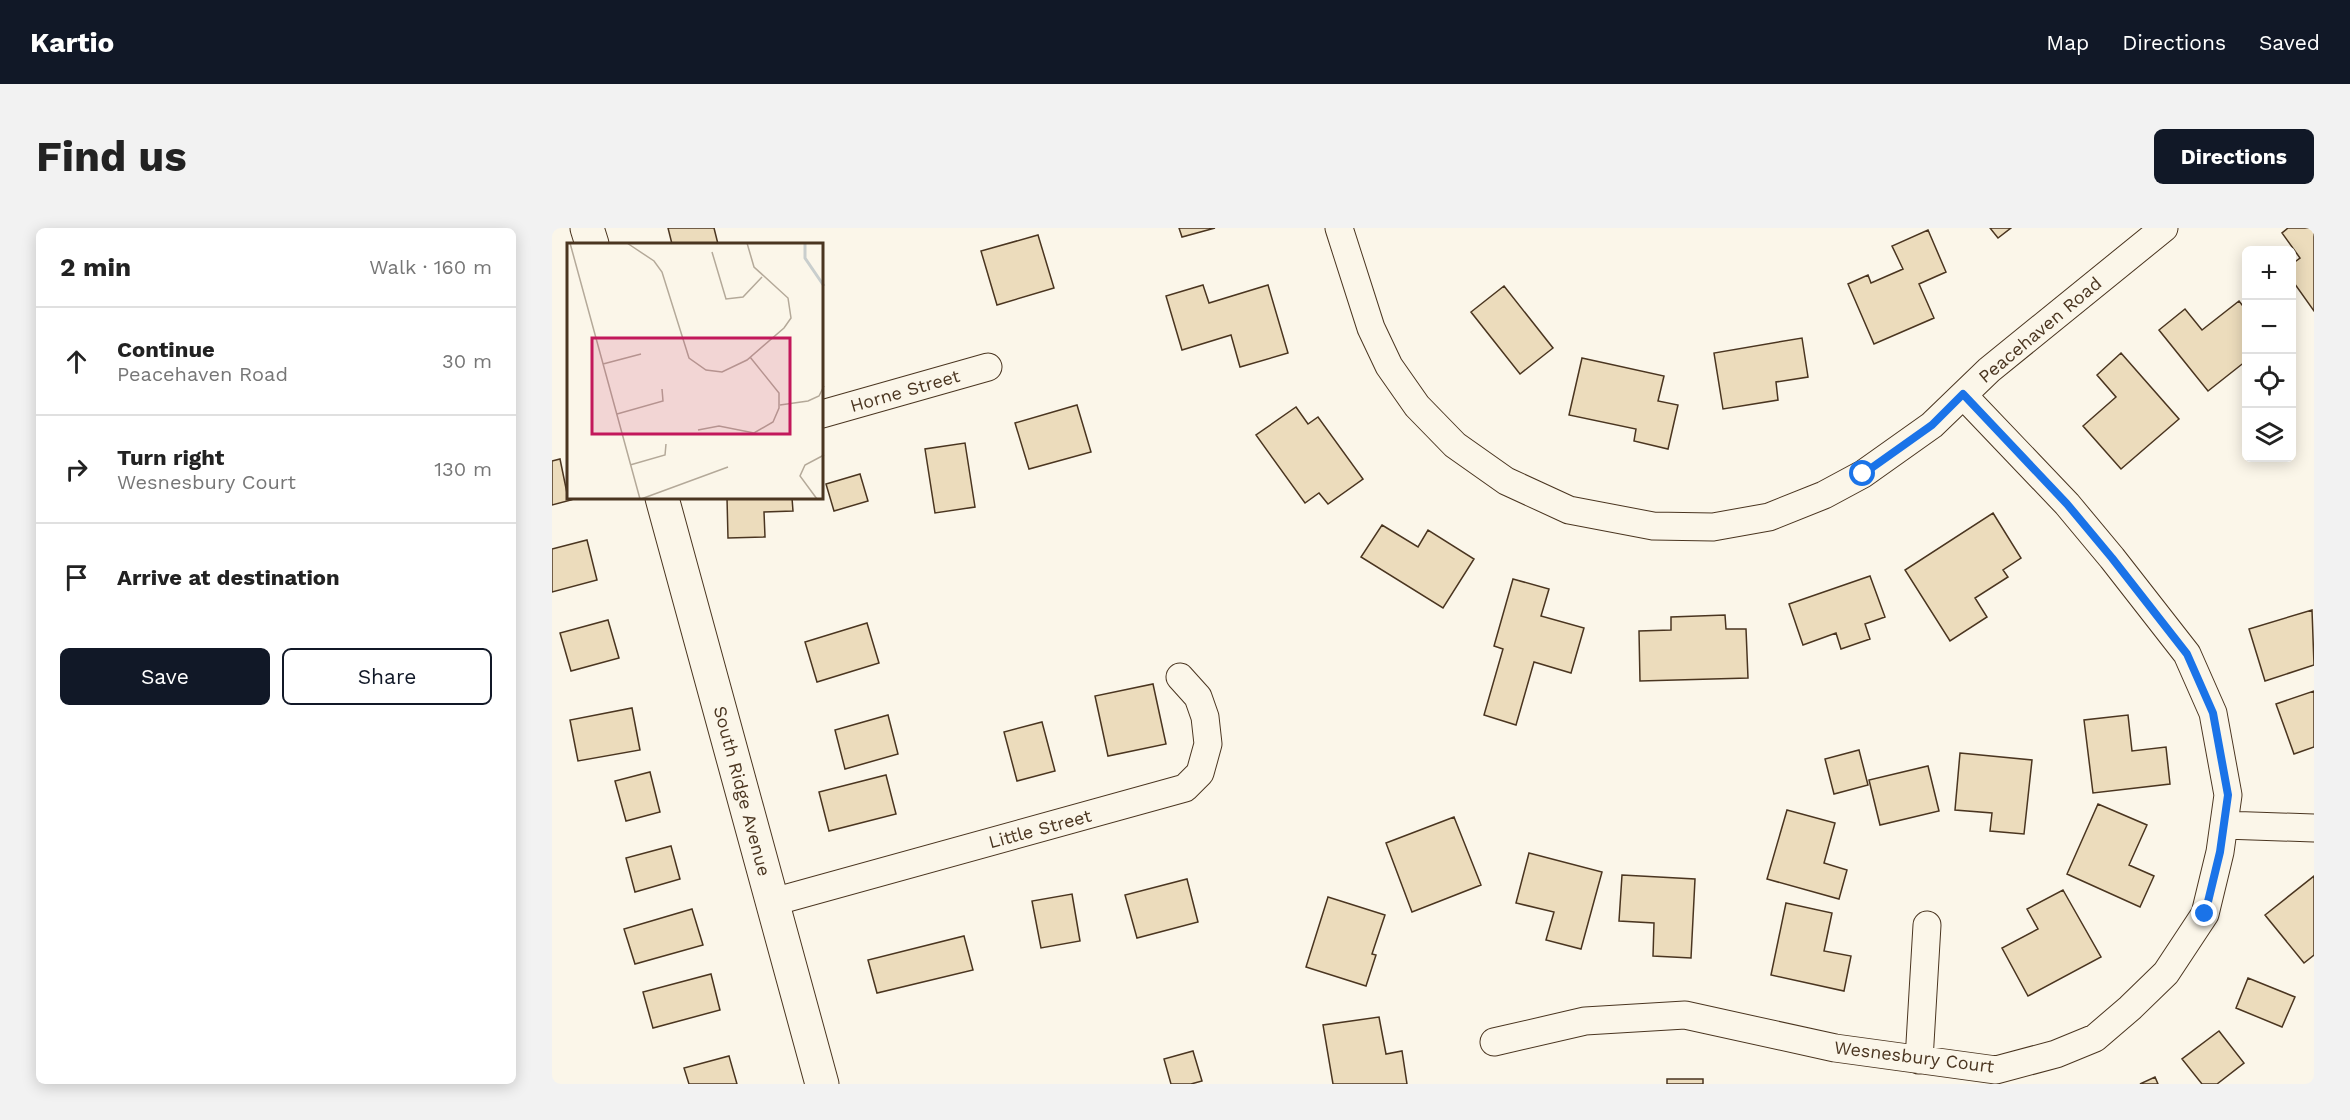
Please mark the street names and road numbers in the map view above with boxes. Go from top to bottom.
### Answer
street label: Peacehaven Road [1974,272,2105,387]
street label: Horne Street [848,365,963,416]
street label: South Ridge Avenue [710,704,775,878]
street label: Little Street [986,805,1094,852]
street label: Wesnesbury Court [1833,1036,1996,1077]

